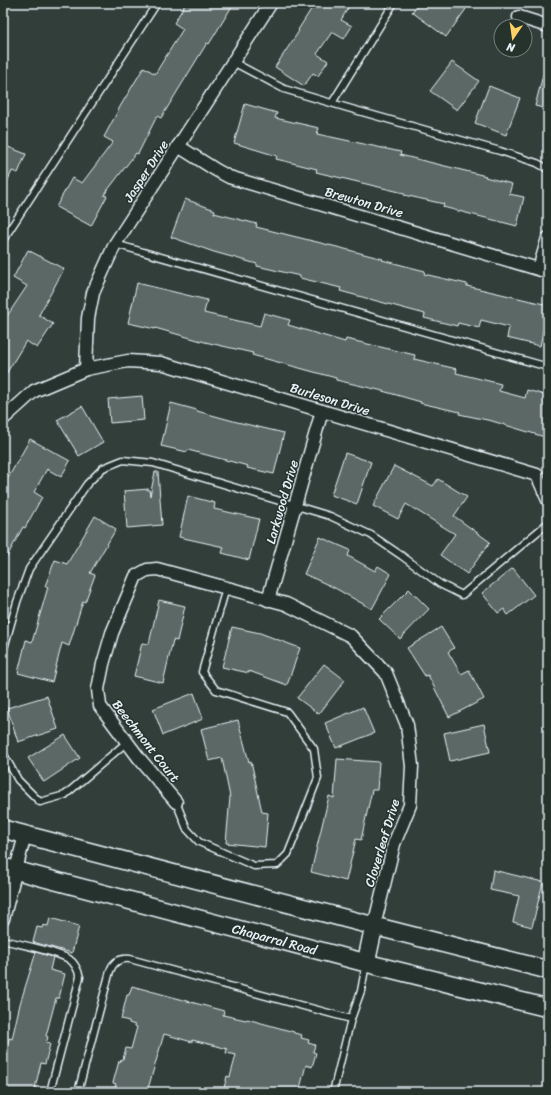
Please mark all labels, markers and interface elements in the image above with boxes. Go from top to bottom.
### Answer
north arrow [493,18,533,58]
text: N [505,37,518,58]
street label: Jasper Drive [117,135,175,208]
street label: Brewton Drive [322,180,406,224]
street label: Burleson Drive [287,376,373,422]
street label: Larkwood Drive [259,457,305,547]
street label: Beechmont Court [106,694,186,788]
street label: Cloverleaf Drive [358,796,406,890]
street label: Chaparral Road [230,917,321,961]

